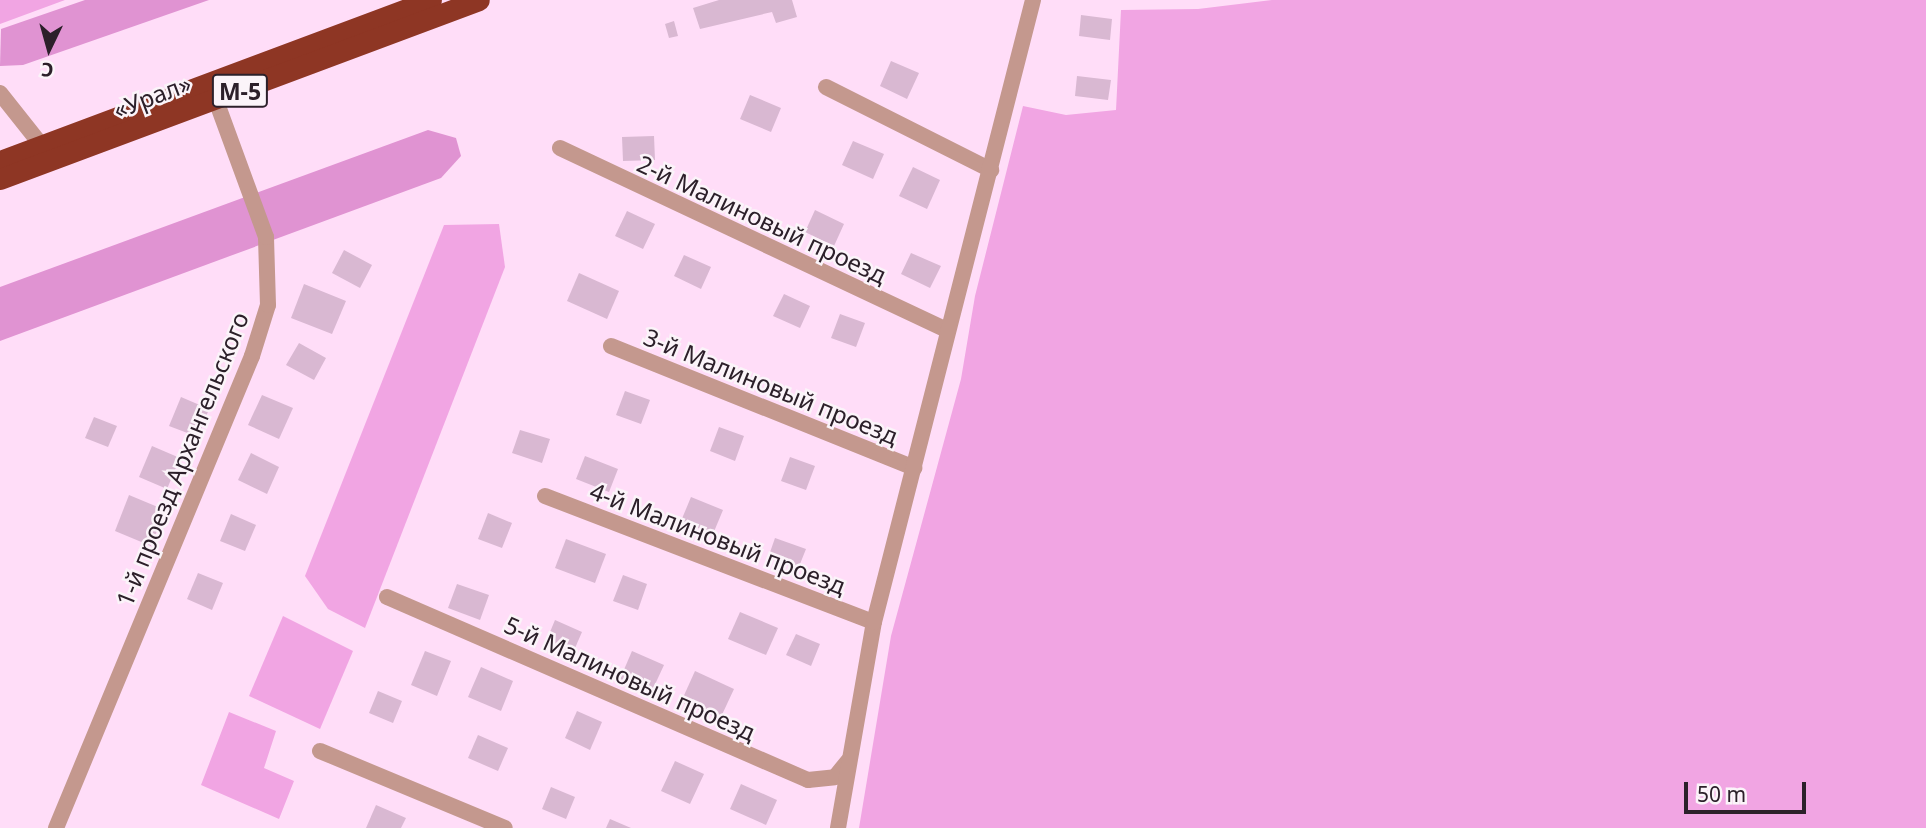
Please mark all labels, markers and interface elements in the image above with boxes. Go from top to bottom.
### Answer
north arrow [14,14,84,84]
text: С [40,56,54,83]
street label: «Урал» [109,68,195,124]
road number: М-5 [210,72,270,110]
street label: 2-й Малиновый проезд [633,149,891,289]
street label: 1-й проезд Архангельского [110,308,254,610]
street label: 3-й Малиновый проезд [640,322,902,450]
street label: 4-й Малиновый проезд [586,476,850,600]
street label: 5-й Малиновый проезд [500,610,760,746]
scale bar [1688,768,1811,812]
text: 50 m [1697,780,1746,808]

